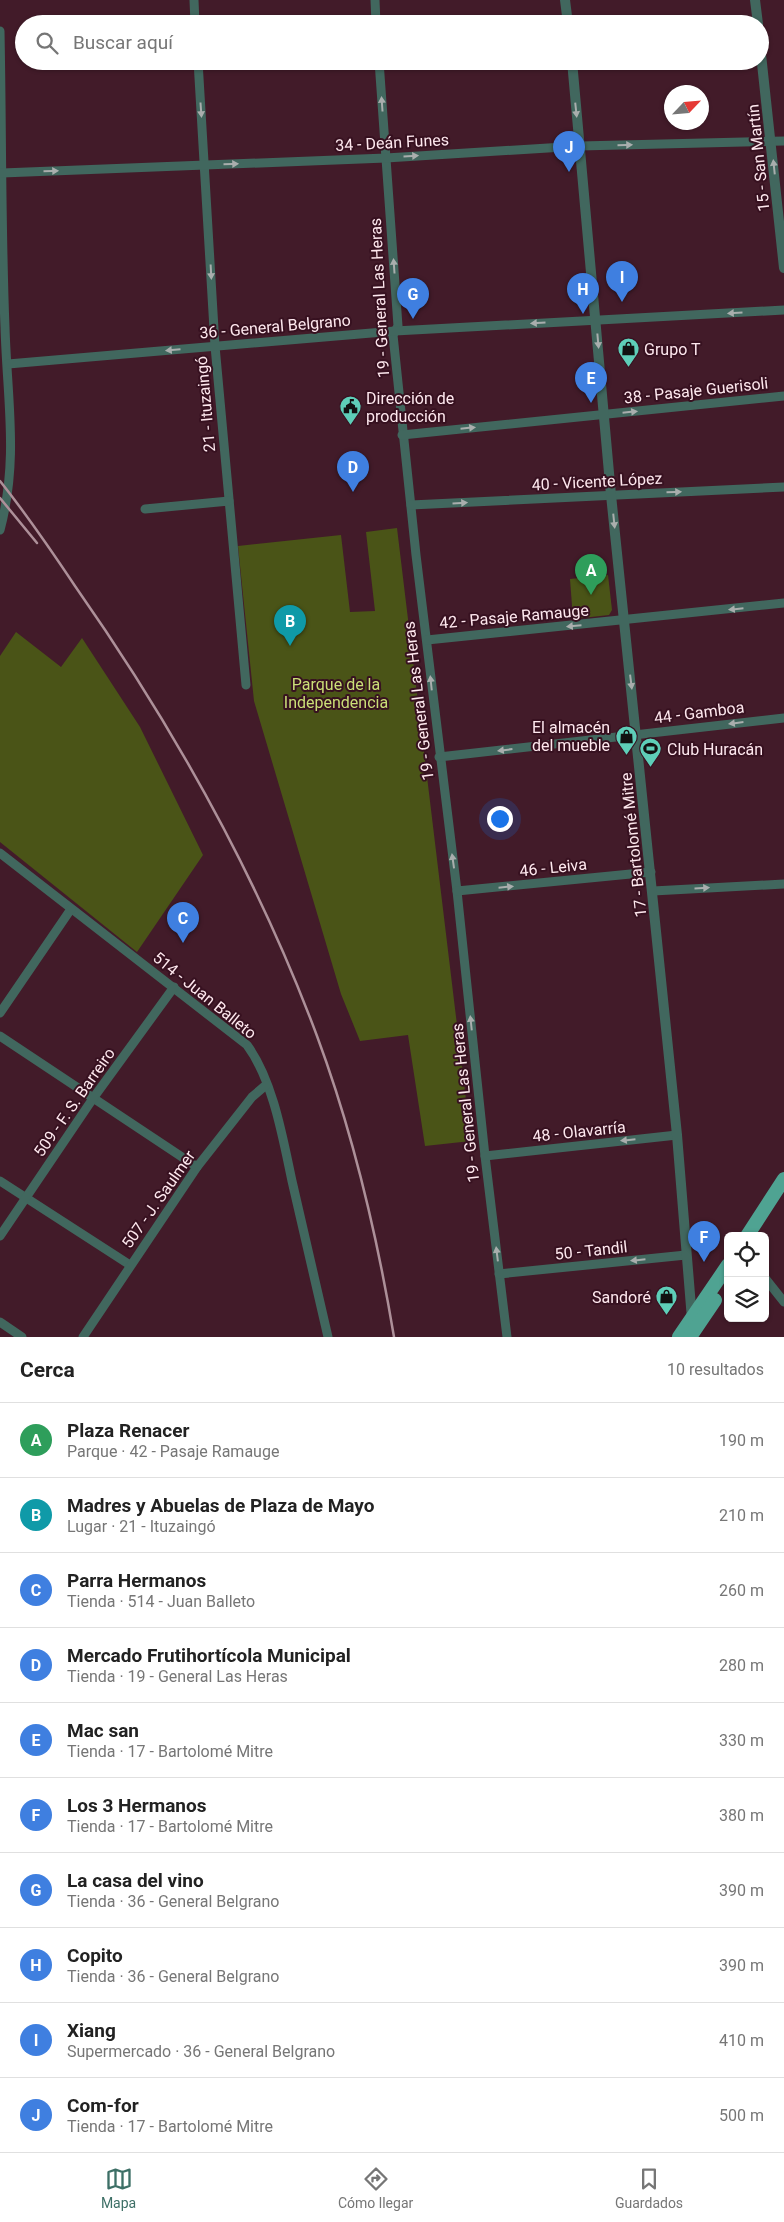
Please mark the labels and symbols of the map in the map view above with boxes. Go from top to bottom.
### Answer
north arrow [664,85,709,130]
one-way arrow [378,95,386,111]
one-way arrow [198,102,206,118]
one-way arrow [573,102,581,118]
street label: 15 - San Martín [743,103,774,213]
street label: 34 - Deán Funes [335,130,449,155]
pin: J [553,131,585,172]
one-way arrow [618,141,634,149]
one-way arrow [403,152,419,160]
one-way arrow [770,159,778,175]
one-way arrow [223,160,239,168]
one-way arrow [43,167,59,175]
street label: 19 - General Las Heras [366,217,393,378]
one-way arrow [389,258,397,274]
pin: I [606,261,638,302]
one-way arrow [207,264,215,280]
pin: H [567,273,599,314]
pin: G [397,278,429,319]
one-way arrow [727,309,743,317]
street label: 36 - General Belgrano [199,310,351,343]
one-way arrow [530,320,546,328]
one-way arrow [594,334,602,350]
shop icon: Grupo T [616,337,640,368]
place label: Grupo T [644,340,701,359]
one-way arrow [164,346,180,354]
street label: 21 - Ituzaingó [192,355,219,453]
pin: E [575,362,607,403]
street label: 38 - Pasaje Guerisoli [623,373,769,408]
place label: Dirección de producción [366,389,454,426]
public building icon: Dirección de producción [338,395,362,426]
one-way arrow [622,408,638,416]
one-way arrow [460,424,476,432]
pin: D [337,451,369,492]
street label: 40 - Vicente López [531,469,663,494]
one-way arrow [667,488,683,496]
one-way arrow [452,498,468,506]
one-way arrow [610,513,618,529]
pin: A [575,554,607,595]
street label: 42 - Pasaje Ramauge [439,601,590,632]
pin: B [274,605,306,646]
one-way arrow [727,605,743,613]
street label: 19 - General Las Heras [399,620,438,782]
one-way arrow [566,622,582,630]
one-way arrow [427,674,435,690]
one-way arrow [627,674,635,690]
park label: Parque de la Independencia [284,675,388,712]
street label: 44 - Gamboa [653,698,745,727]
place label: El almacén del mueble [532,718,610,755]
one-way arrow [727,719,743,727]
shop icon: El almacén del mueble [614,724,638,755]
sports icon: Club Huracán [639,737,663,768]
place label: Club Huracán [667,740,763,759]
one-way arrow [496,746,512,754]
street label: 17 - Bartolomé Mitre [616,772,651,918]
your location [487,806,513,832]
one-way arrow [449,853,457,869]
street label: 46 - Leiva [518,855,588,880]
one-way arrow [498,882,514,890]
one-way arrow [694,884,710,892]
pin: C [167,902,199,943]
street label: 514 - Juan Balleto [149,948,260,1043]
one-way arrow [467,1014,475,1030]
street label: 19 - General Las Heras [448,1022,483,1184]
street label: 509 - F. S. Barreiro [30,1044,119,1160]
street label: 48 - Olavarría [531,1117,627,1146]
one-way arrow [620,1136,636,1144]
street label: 507 - J. Saulmer [118,1146,200,1252]
pin: F [688,1221,720,1262]
street label: 50 - Tandil [554,1237,628,1264]
one-way arrow [493,1245,501,1261]
one-way arrow [629,1256,645,1264]
shop icon: Sandoré [655,1285,679,1316]
place label: Sandoré [592,1288,651,1307]

